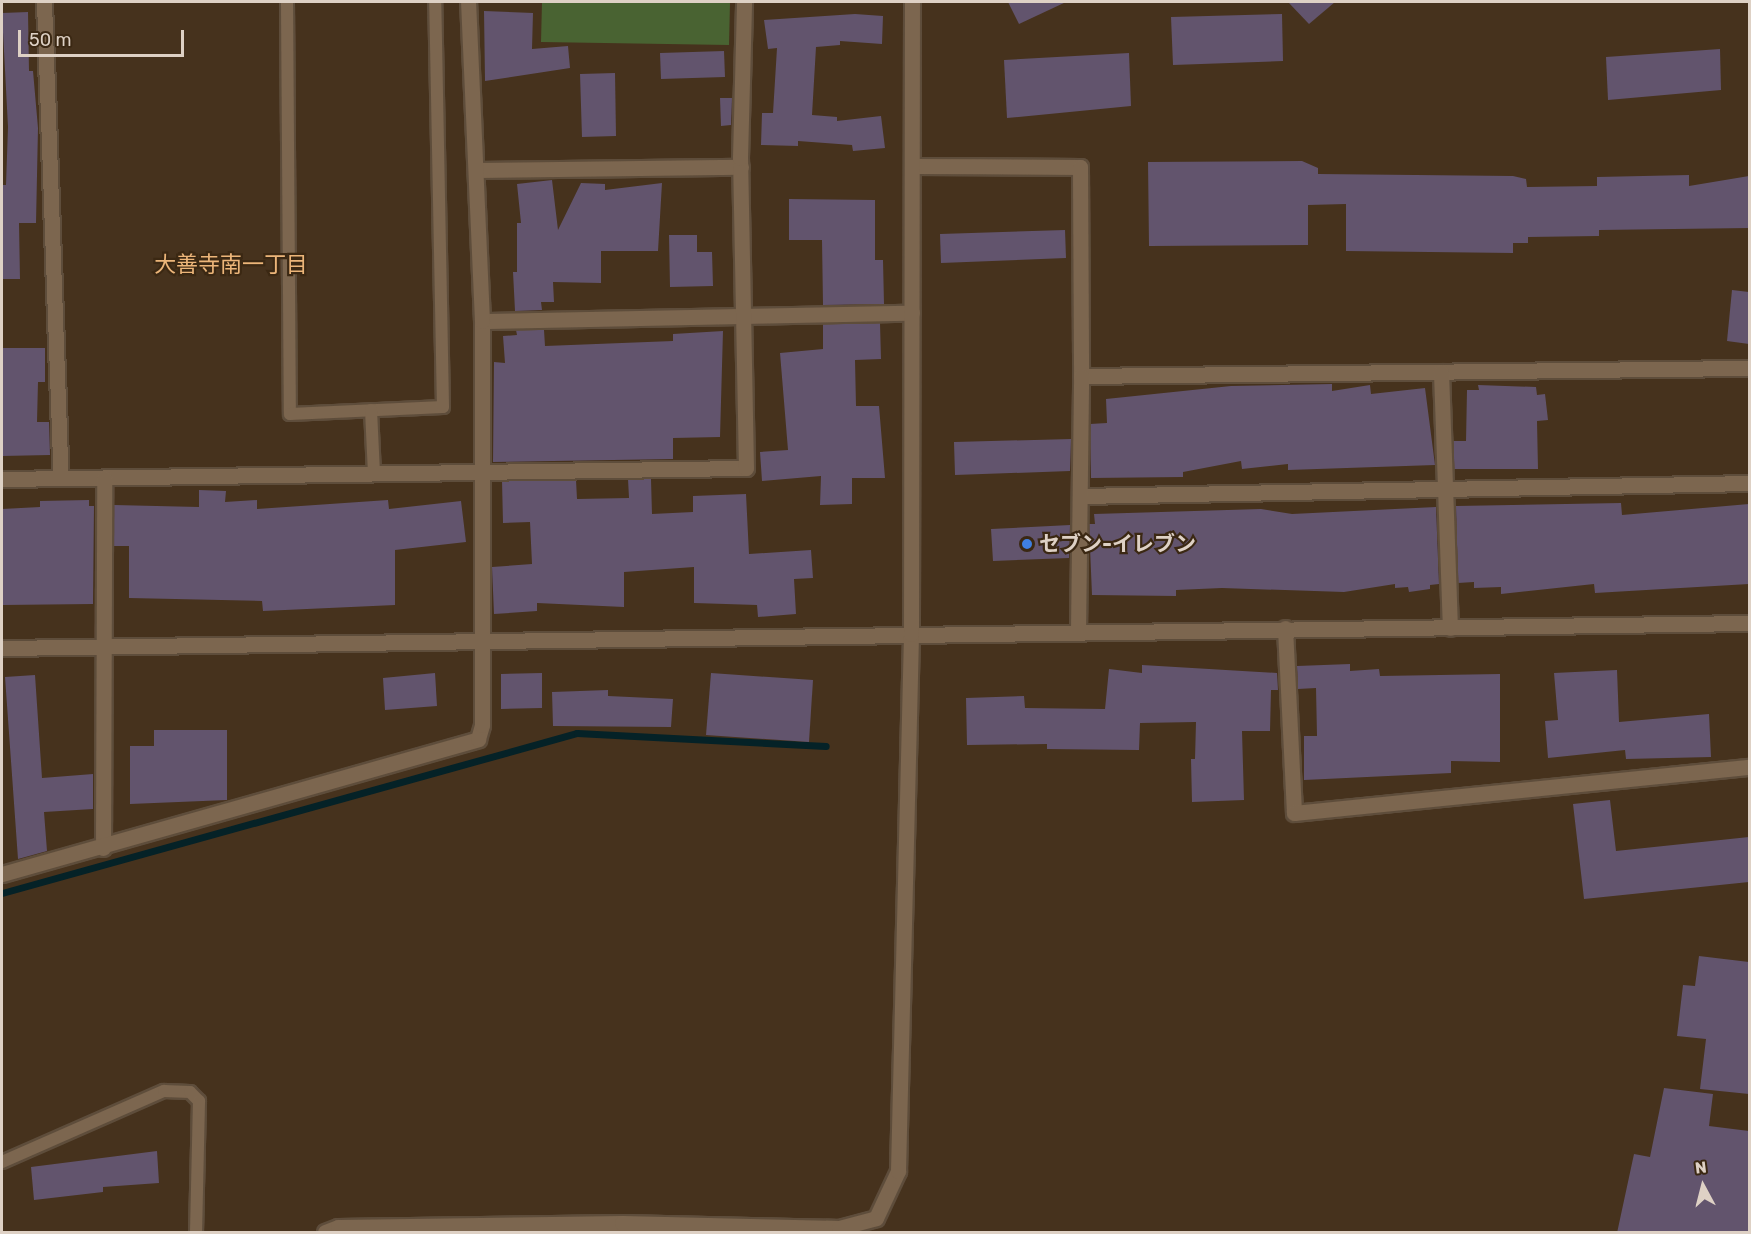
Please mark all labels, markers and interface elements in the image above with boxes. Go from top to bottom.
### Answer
scale bar [21,18,188,56]
text: 50 m [29,29,72,51]
district label: 大善寺南一丁目 [154,252,308,278]
place label: セブン-イレブン [1039,531,1196,557]
marker: セブン-イレブン [1020,537,1034,551]
north arrow [1673,1156,1733,1216]
text: N [1694,1158,1708,1178]

